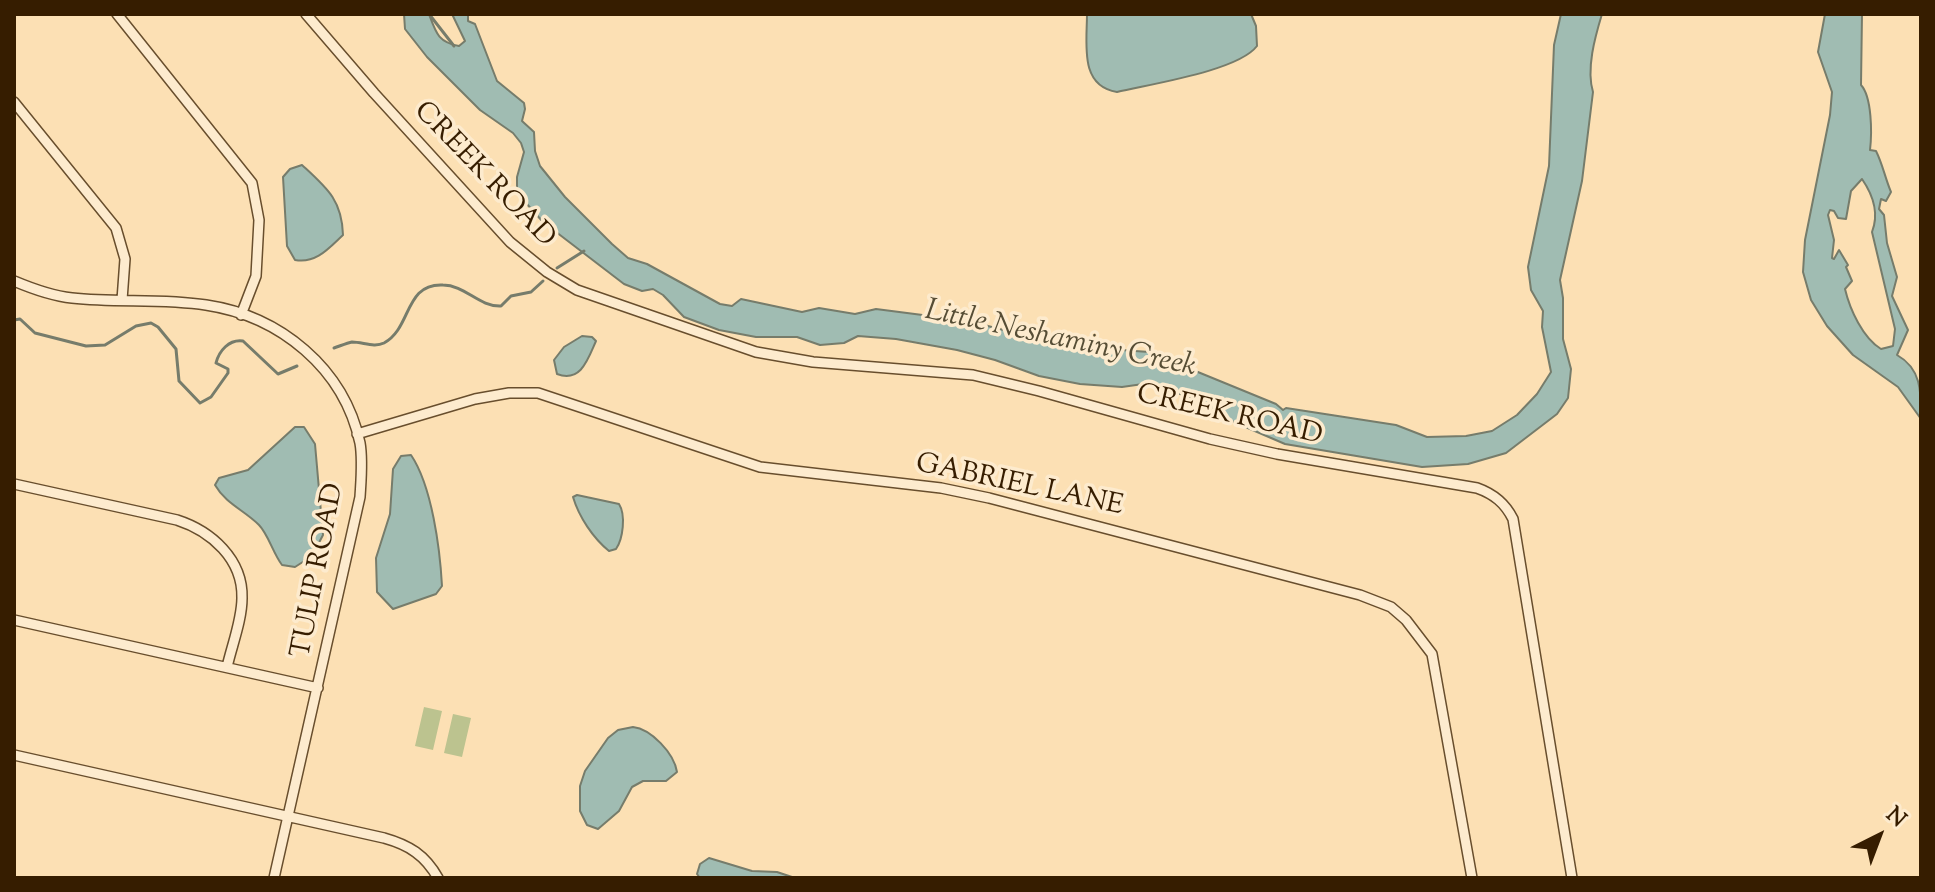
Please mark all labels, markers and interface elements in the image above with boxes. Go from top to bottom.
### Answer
street label: CREEK ROAD [405,96,561,256]
water label: Little Neshaminy Creek [921,295,1199,387]
street label: CREEK ROAD [1133,379,1325,455]
street label: GABRIEL LANE [912,449,1126,525]
street label: TULIP ROAD [287,481,353,661]
north arrow [1839,796,1919,876]
text: N [1878,800,1912,836]

